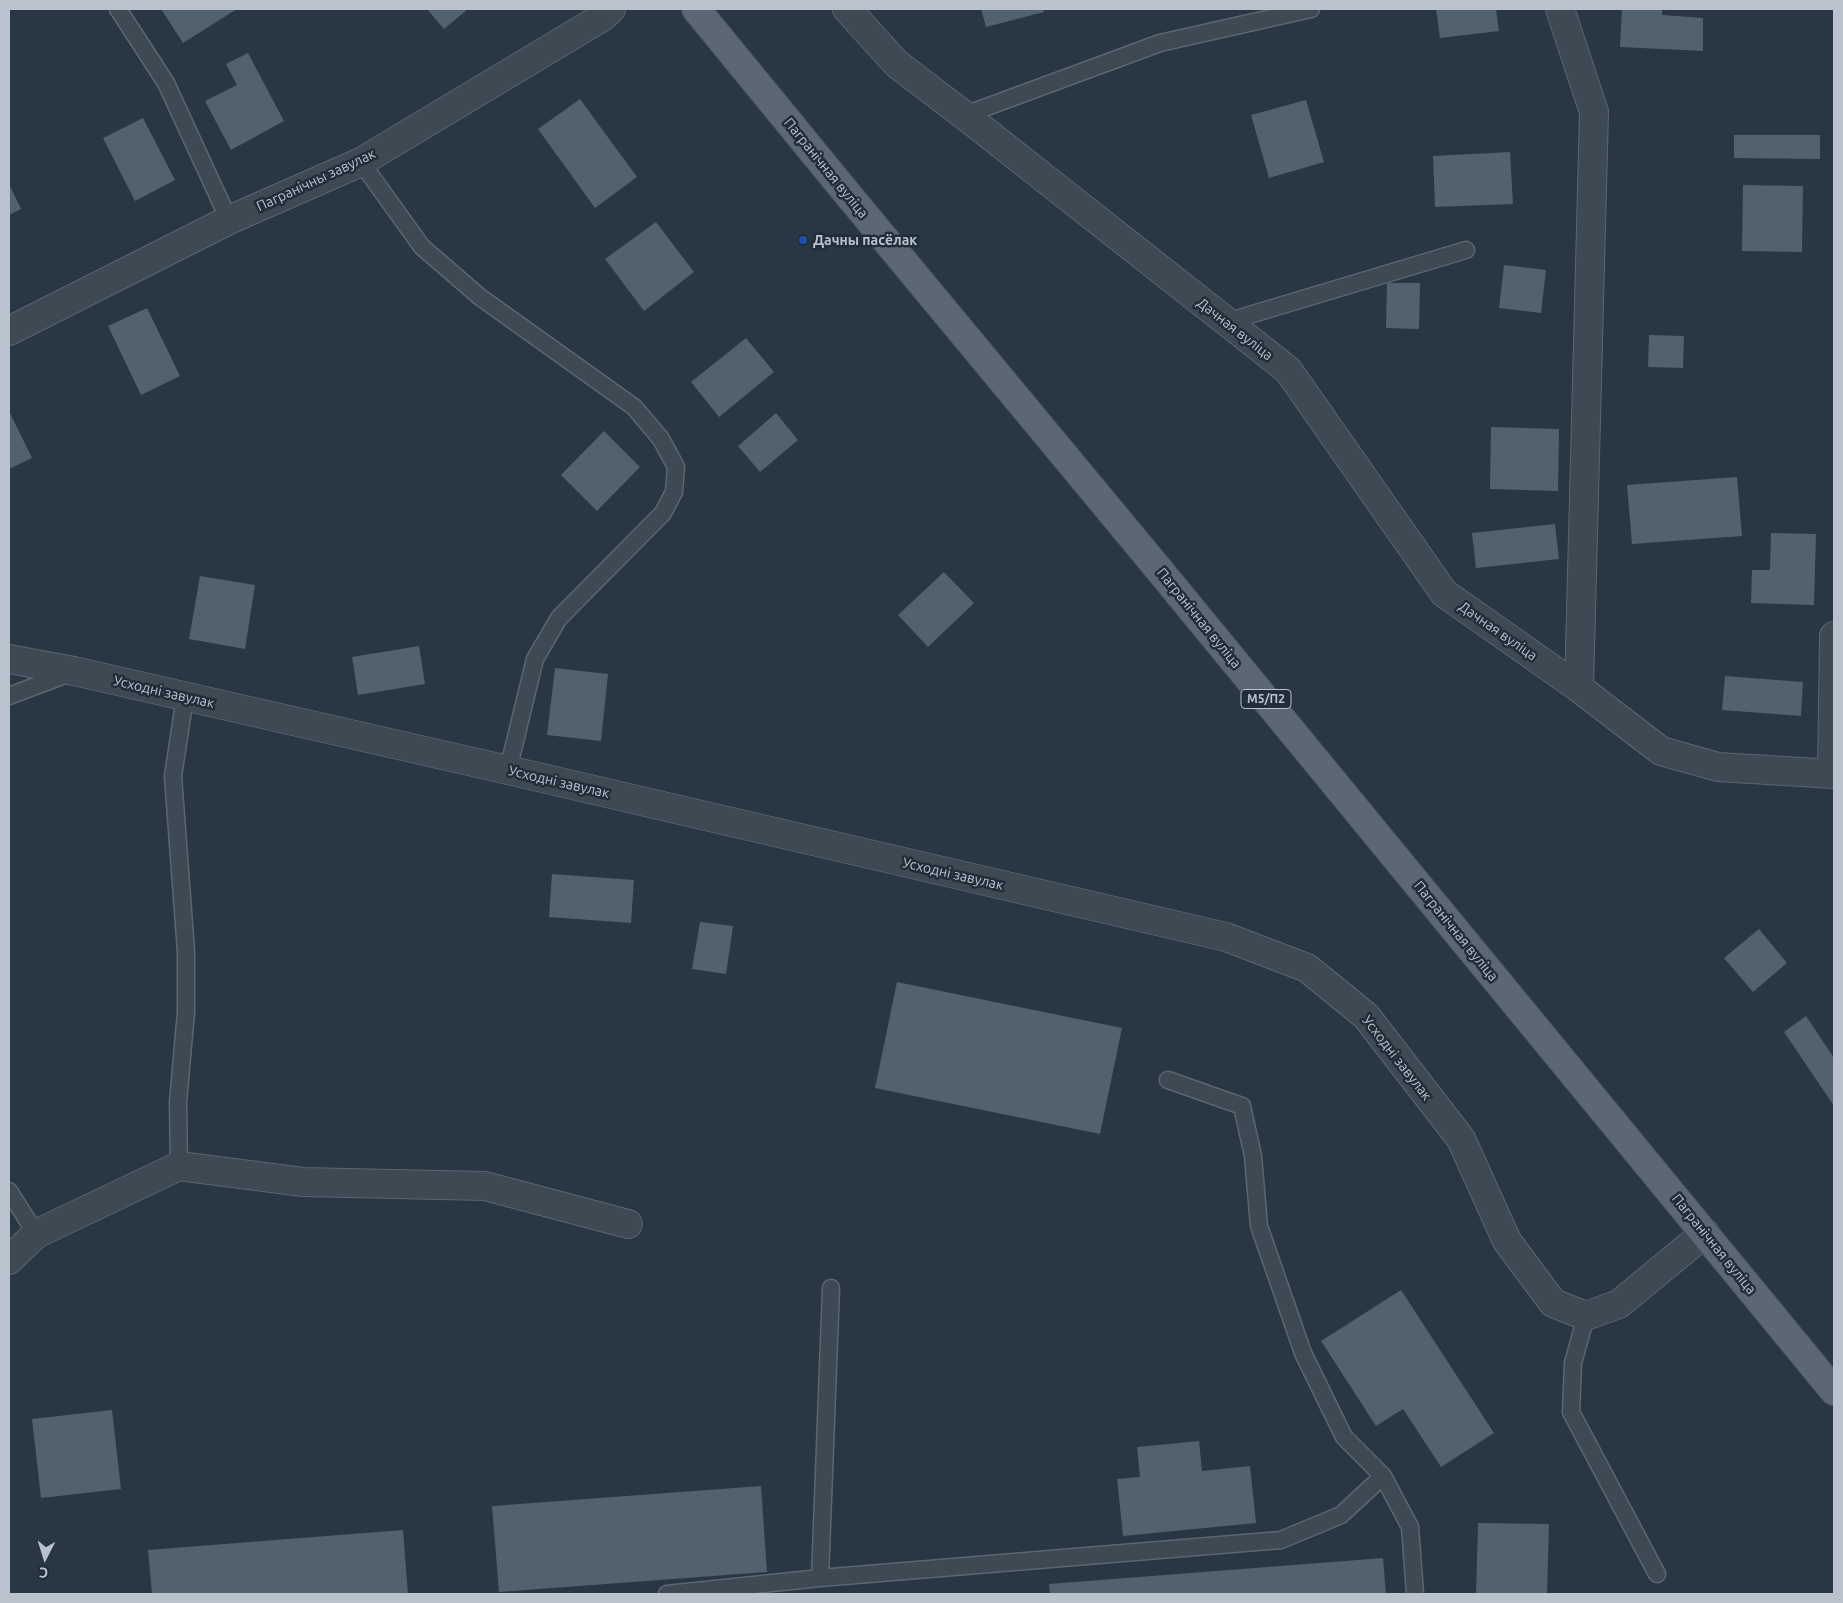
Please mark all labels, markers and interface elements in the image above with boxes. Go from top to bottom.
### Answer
street label: Пагранічная вуліца [780,115,872,221]
street label: Пагранічны завулак [254,145,378,215]
place label: Дачны пасёлак [813,232,917,248]
marker: Дачны пасёлак [797,234,809,246]
street label: Дачная вуліца [1194,294,1276,364]
street label: Пагранічная вуліца [1153,565,1245,671]
street label: Дачная вуліца [1456,598,1540,664]
street label: Усходні завулак [112,672,216,712]
road number: М5/П2 [1241,690,1291,709]
street label: Усходні завулак [507,762,611,802]
street label: Усходні завулак [901,854,1005,894]
street label: Пагранічная вуліца [1410,878,1502,984]
street label: Усходні завулак [1359,1012,1435,1104]
street label: Пагранічная вуліца [1668,1191,1760,1297]
north arrow [20,1533,70,1583]
text: С [39,1565,49,1581]

